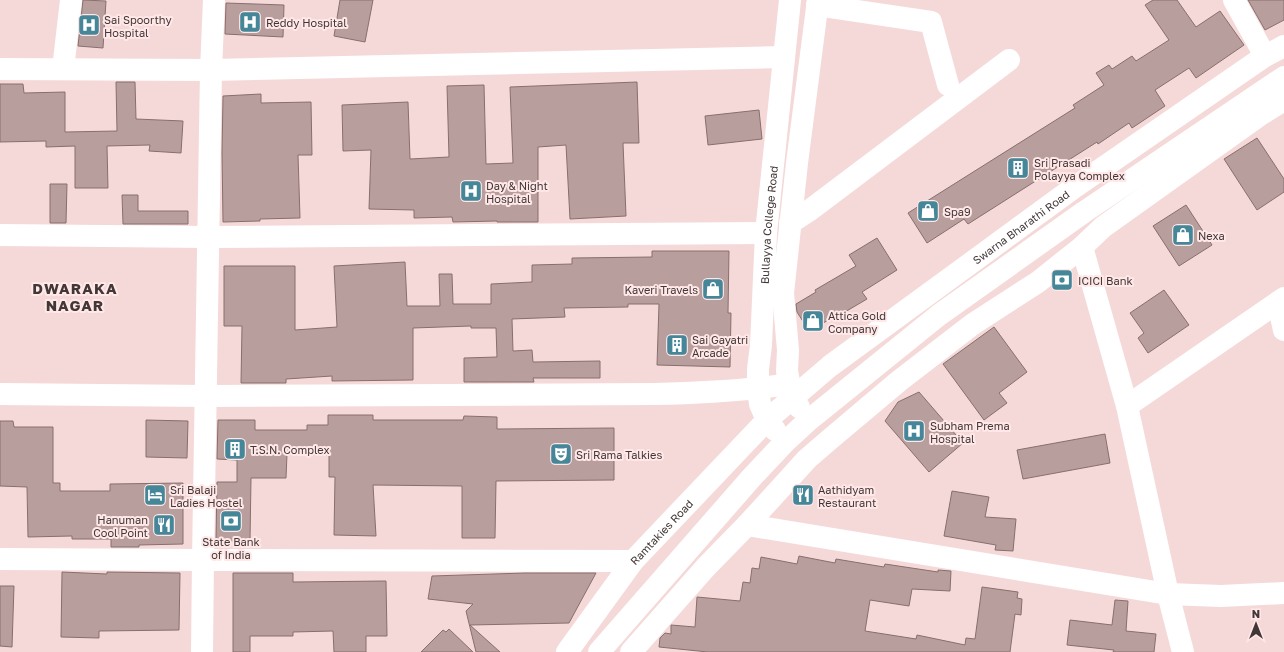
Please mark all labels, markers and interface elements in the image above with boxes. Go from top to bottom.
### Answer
hospital icon: Reddy Hospital [237,9,263,35]
hospital icon: Sai Spoorthy Hospital [76,12,102,38]
place label: Sai Spoorthy Hospital [104,13,172,39]
place label: Reddy Hospital [266,16,347,29]
building icon: Sri Prasadi Polayya Complex [1005,155,1031,181]
place label: Sri Prasadi Polayya Complex [1034,156,1125,182]
street label: Bullayya College Road [757,165,779,284]
hospital icon: Day & Night Hospital [458,178,484,204]
place label: Day & Night Hospital [486,179,548,205]
street label: Swarna Bharathi Road [970,187,1071,266]
shop icon: Spa9 [915,198,941,224]
place label: Spa9 [944,205,971,218]
shop icon: Nexa [1170,222,1196,248]
place label: Nexa [1198,229,1225,242]
bank icon: ICICI Bank [1049,267,1075,293]
place label: ICICI Bank [1078,274,1133,287]
shop icon: Kaveri Travels [700,276,726,302]
district label: DWARAKA NAGAR [32,279,118,314]
place label: Kaveri Travels [625,283,698,296]
shop icon: Attica Gold Company [800,308,826,334]
place label: Attica Gold Company [828,309,886,335]
building icon: Sai Gayatri Arcade [664,332,690,358]
place label: Sai Gayatri Arcade [692,333,748,359]
hospital icon: Subham Prema Hospital [901,418,927,444]
place label: Subham Prema Hospital [930,419,1010,445]
building icon: T.S.N. Complex [222,436,248,462]
theatre icon: Sri Rama Talkies [548,441,574,467]
place label: T.S.N. Complex [250,443,330,456]
place label: Sri Rama Talkies [576,448,662,461]
hotel icon: Sri Balaji Ladies Hostel [142,482,168,508]
restaurant icon: Aathidyam Restaurant [790,482,816,508]
place label: Sri Balaji Ladies Hostel [170,483,243,509]
place label: Aathidyam Restaurant [818,483,876,509]
street label: Ramtakies Road [627,496,695,567]
bank icon: State Bank of India [218,508,244,534]
restaurant icon: Hanuman Cool Point [151,512,177,538]
place label: Hanuman Cool Point [93,513,148,539]
place label: State Bank of India [202,535,260,561]
north arrow [1236,604,1276,644]
text: N [1252,607,1260,620]

